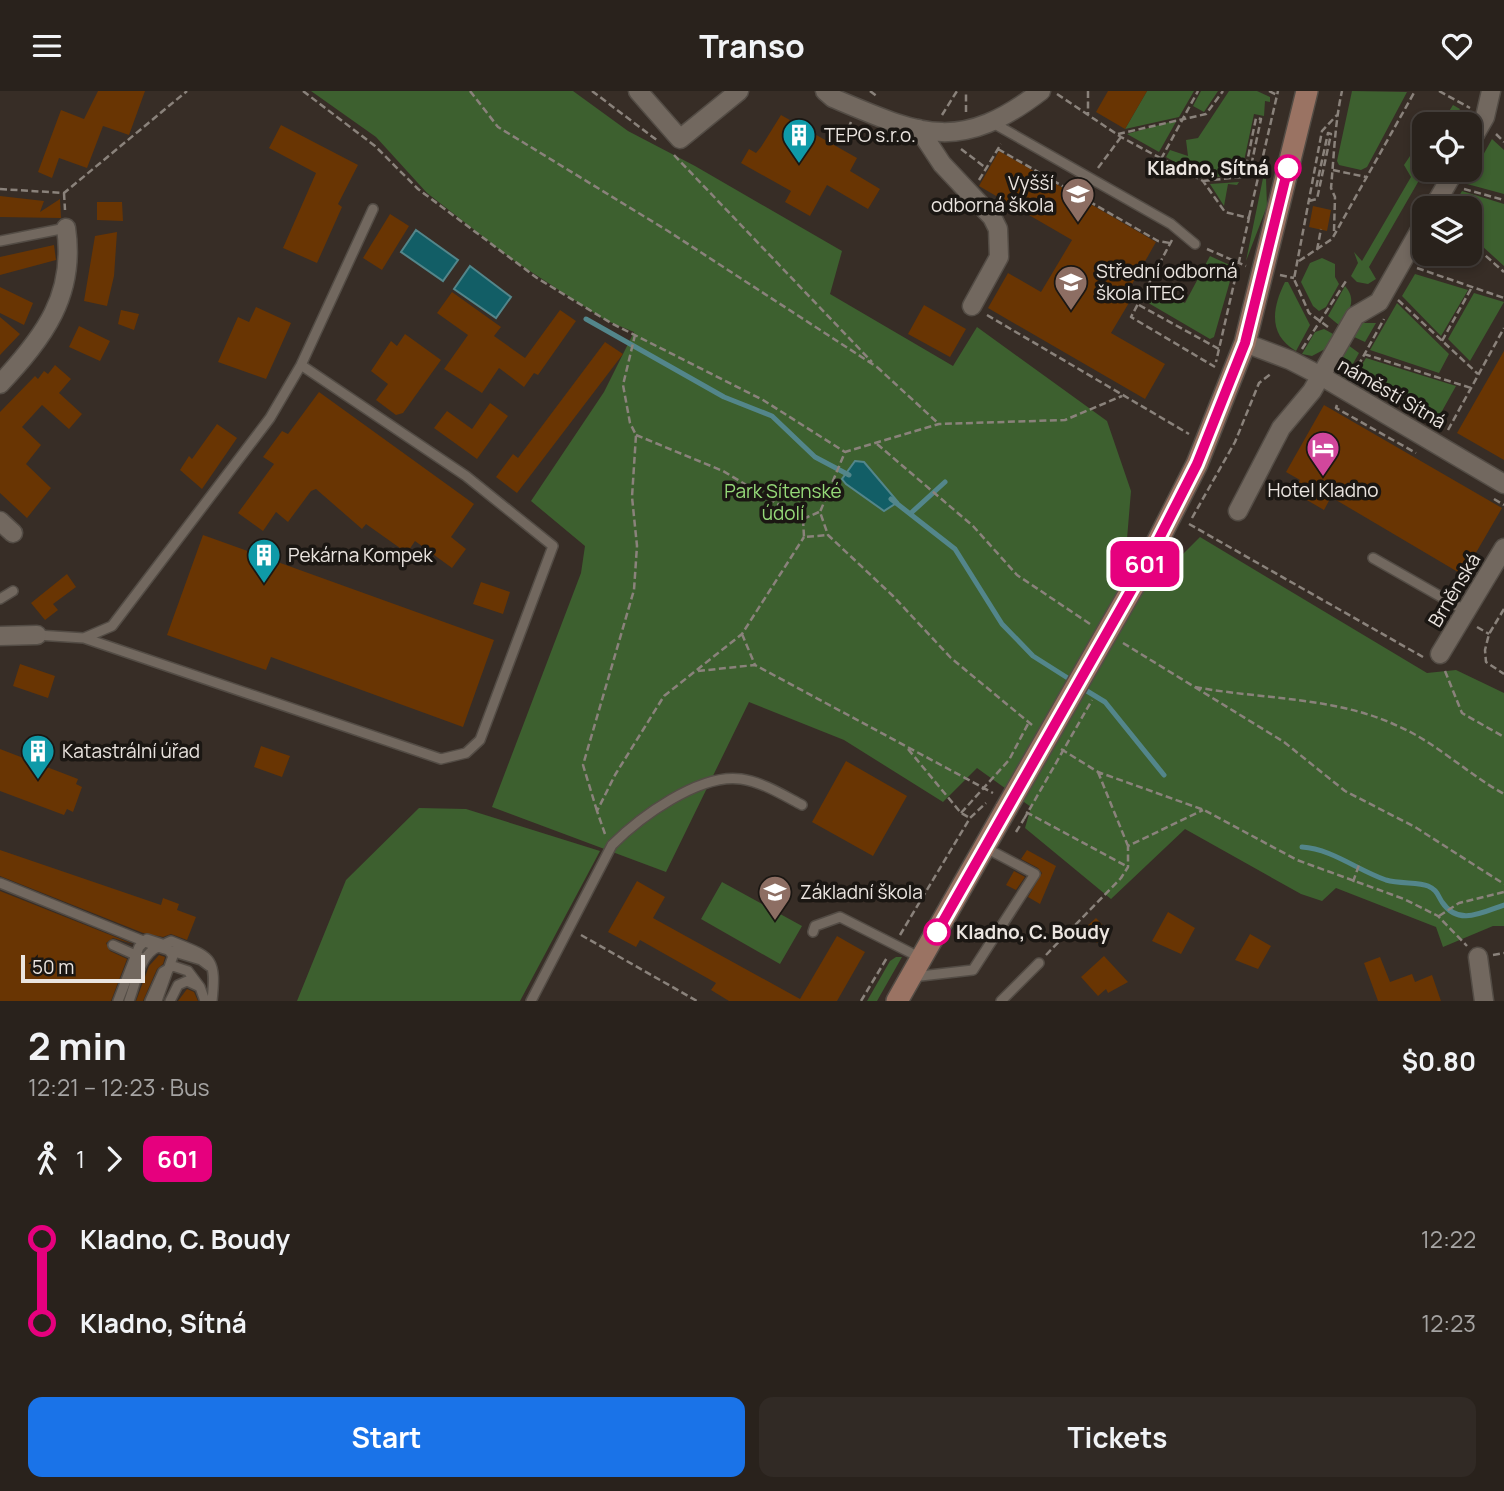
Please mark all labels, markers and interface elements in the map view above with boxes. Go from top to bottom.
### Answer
text: Transo [699,24,805,68]
icon: menu [28,27,66,65]
icon: heart [1438,27,1476,65]
map controls [1412,112,1482,266]
button: locate [1412,112,1482,182]
building icon: TEPO s.r.o. [780,116,818,165]
place label: TEPO s.r.o. [824,122,916,148]
place label: Kladno, Sítná [1147,155,1269,181]
marker: Kladno, Sítná [1275,155,1301,181]
place label: Vyšší odborná škola [931,170,1054,218]
school or university icon: Vyšší odborná škola [1059,175,1097,224]
button: layers [1412,196,1482,266]
place label: Střední odborná škola ITEC [1096,258,1238,306]
school or university icon: Střední odborná škola ITEC [1052,263,1090,312]
street label: náměstí Sítná [1333,352,1451,434]
hotel icon: Hotel Kladno [1304,429,1342,478]
place label: Hotel Kladno [1268,477,1378,503]
park label: Park Sítenské údolí [724,478,842,526]
building icon: Pekárna Kompek [245,536,283,585]
line badge: 601 [1105,541,1185,587]
place label: Pekárna Kompek [288,542,433,568]
text: 601 [1124,547,1166,580]
street label: Brněnská [1422,548,1486,632]
building icon: Katastrální úřad [19,732,57,781]
place label: Katastrální úřad [62,738,200,764]
school or university icon: Základní škola [756,873,794,922]
place label: Základní škola [800,879,923,905]
marker: Kladno, C. Boudy [924,919,950,945]
place label: Kladno, C. Boudy [956,919,1110,945]
scale bar [21,952,145,984]
text: 50 m [32,954,74,980]
text: 2 min [28,1019,127,1071]
text: $0.80 [1402,1043,1476,1079]
text: 12:21 – 12:23 · Bus [28,1071,210,1103]
icon: walk [28,1140,66,1178]
icon: forward [95,1140,133,1178]
text: 601 [157,1142,198,1175]
text: 1 [76,1143,85,1175]
text: Kladno, C. Boudy [80,1221,290,1257]
text: 12:22 [1421,1223,1476,1255]
text: Kladno, Sítná [80,1305,247,1341]
text: 12:23 [1421,1307,1476,1339]
button: Start [28,1397,745,1477]
button: Tickets [759,1397,1476,1477]

